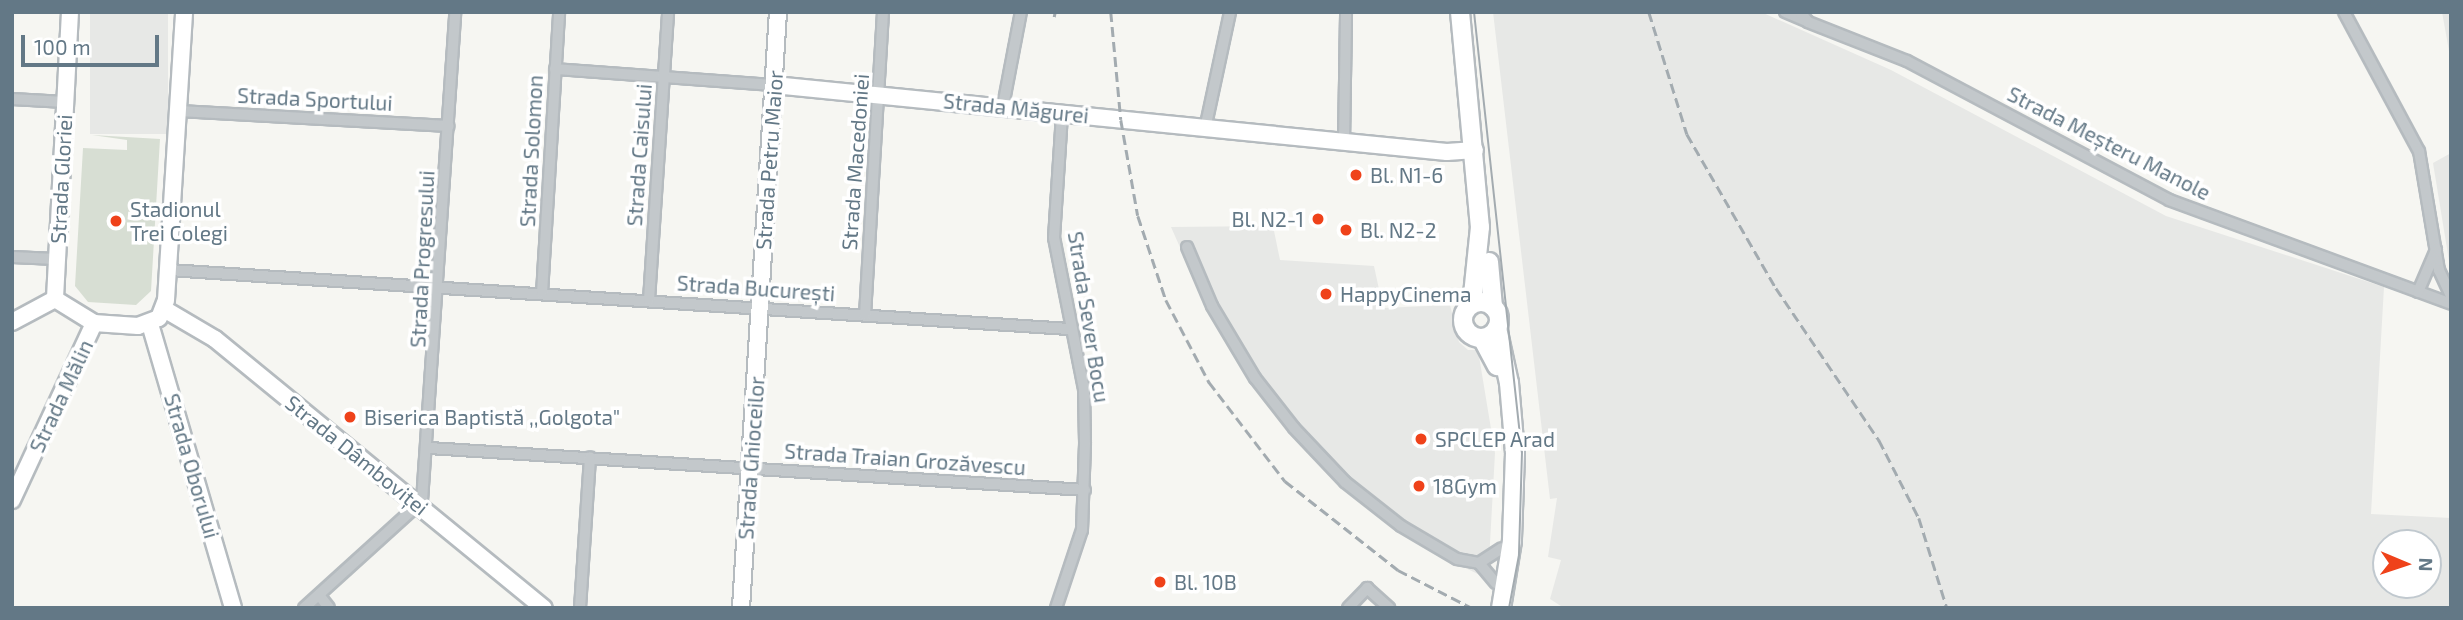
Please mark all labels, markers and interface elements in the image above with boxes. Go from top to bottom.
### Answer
scale bar [24,21,163,65]
text: 100 m [34,34,91,59]
street label: Strada Petru Maior [750,69,788,251]
street label: Strada Macedoniei [836,73,874,251]
street label: Strada Solomon [514,74,548,228]
street label: Strada Meșteru Manole [2003,81,2215,205]
street label: Strada Sportului [237,82,393,116]
street label: Strada Caisului [621,83,657,227]
street label: Strada Măgurei [942,88,1090,128]
street label: Strada Gloriei [45,114,77,244]
place label: Bl. N1-6 [1370,162,1443,188]
marker: Bl. N1-6 [1348,167,1364,183]
street label: Strada Progresului [405,170,439,348]
place label: Stadionul Trei Colegi [130,196,228,246]
place label: Bl. N2-1 [1232,206,1304,232]
marker: Bl. N2-1 [1310,211,1326,227]
marker: Stadionul Trei Colegi [108,213,124,229]
place label: Bl. N2-2 [1360,217,1437,243]
marker: Bl. N2-2 [1338,222,1354,238]
street label: Strada Sever Bocu [1063,229,1115,405]
street label: Strada București [676,270,836,306]
place label: HappyCinema [1340,281,1472,307]
marker: HappyCinema [1318,286,1334,302]
street label: Strada Mălin [24,336,98,456]
street label: Strada Ghioceilor [733,376,769,540]
street label: Strada Dâmboviței [281,390,433,520]
street label: Strada Oborului [159,391,225,541]
place label: Biserica Baptistă ,,Golgota" [364,404,620,430]
marker: Biserica Baptistă ,,Golgota" [342,409,358,425]
place label: SPCLEP Arad [1435,426,1556,452]
marker: SPCLEP Arad [1413,431,1429,447]
street label: Strada Traian Grozăvescu [783,438,1027,480]
place label: 18Gym [1433,473,1497,499]
marker: 18Gym [1411,478,1427,494]
north arrow [2372,529,2442,599]
text: N [2415,557,2438,572]
place label: Bl. 10B [1174,569,1237,595]
marker: Bl. 10B [1152,574,1168,590]

